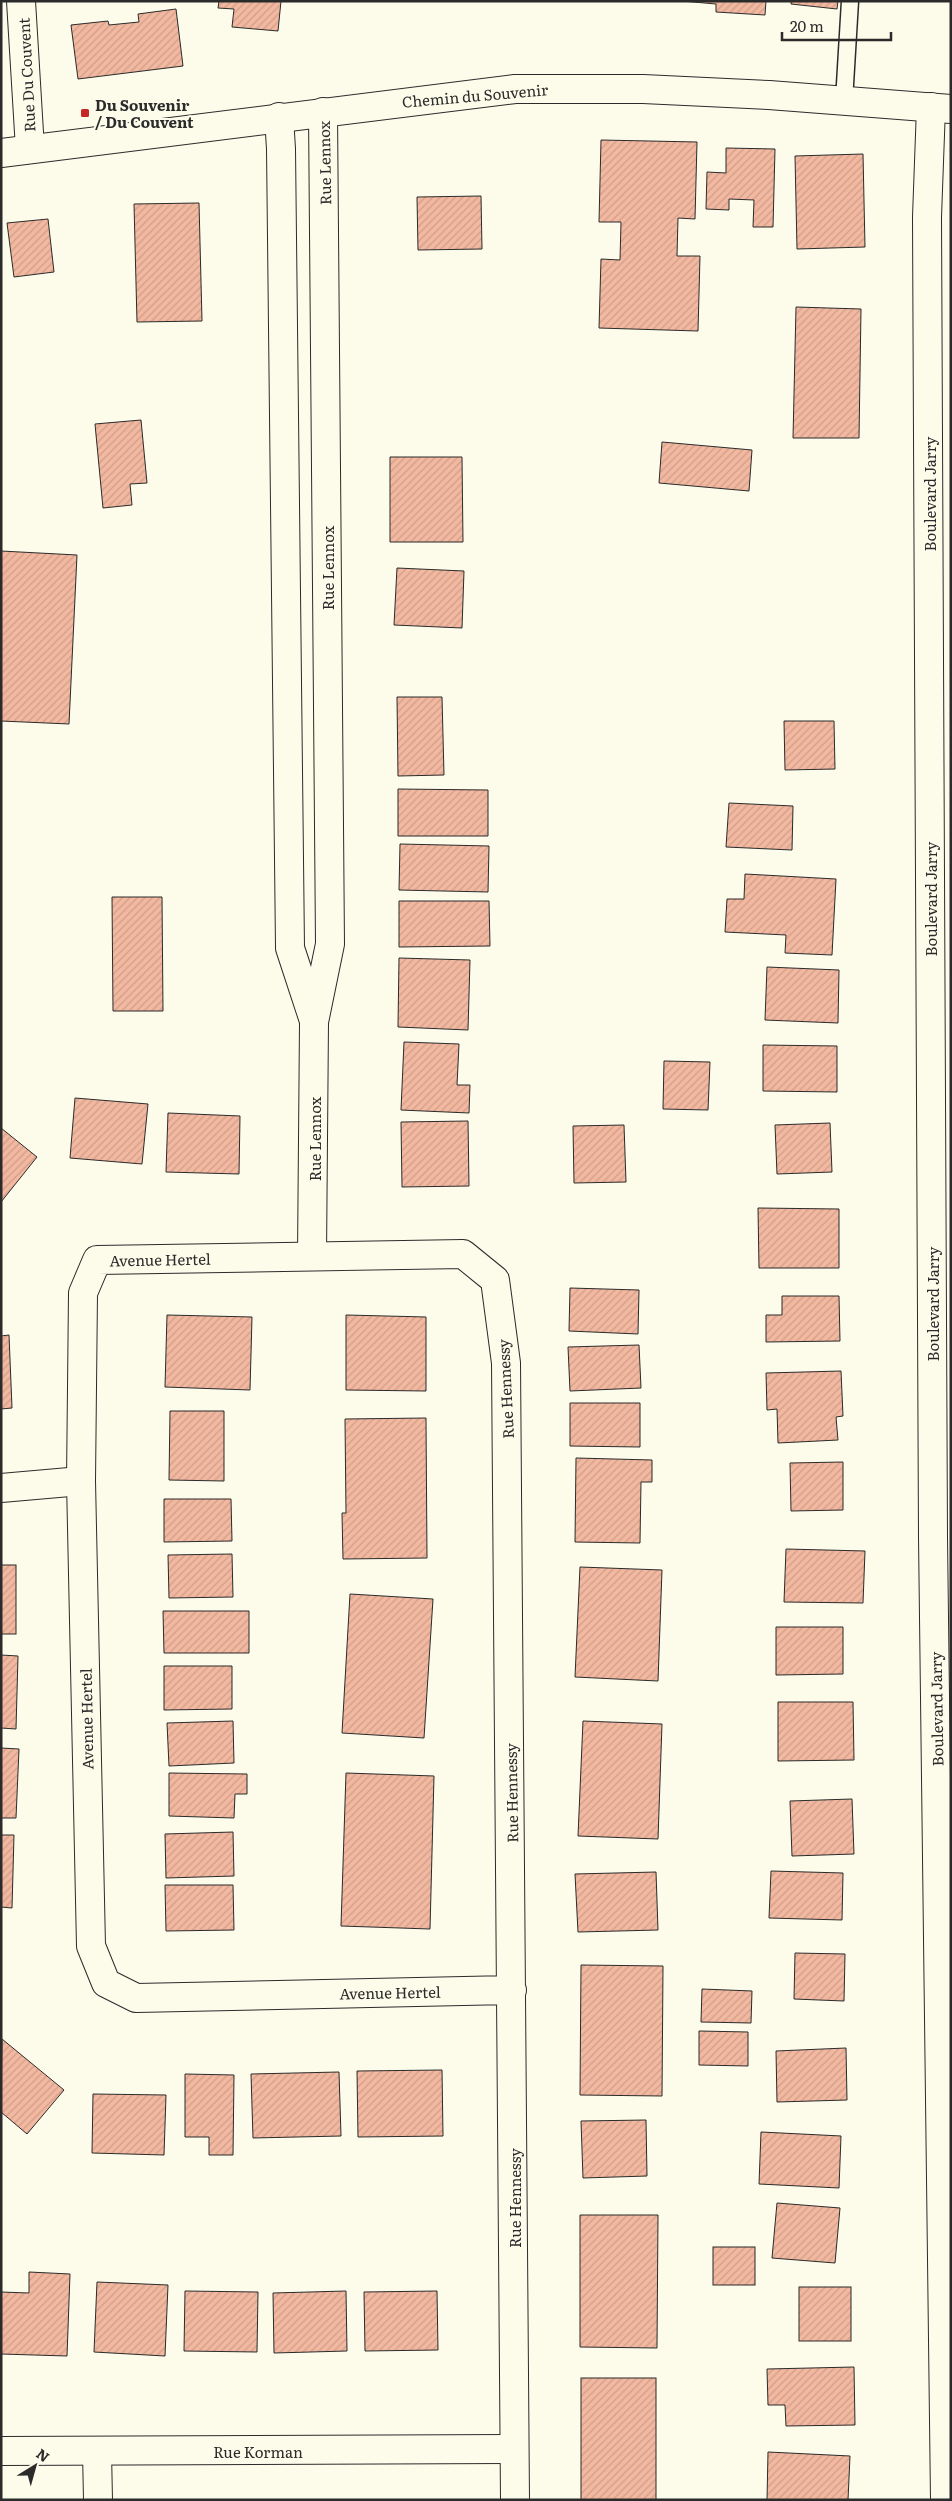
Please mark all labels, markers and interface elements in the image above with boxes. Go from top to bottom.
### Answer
scale bar [782,10,891,42]
text: 20 m [790,14,824,37]
street label: Rue Du Couvent [12,17,40,133]
street label: Chemin du Souvenir [401,77,549,113]
place label: Du Souvenir / Du Couvent [95,93,194,133]
marker: Du Souvenir / Du Couvent [79,107,91,119]
street label: Rue Lennox [312,120,336,205]
street label: Boulevard Jarry [918,436,941,551]
street label: Rue Lennox [316,525,339,610]
street label: Boulevard Jarry [919,841,942,956]
street label: Rue Lennox [303,1096,326,1181]
street label: Boulevard Jarry [921,1246,944,1361]
street label: Avenue Hertel [109,1247,211,1271]
street label: Rue Hennessy [491,1338,519,1439]
street label: Boulevard Jarry [923,1651,948,1767]
street label: Avenue Hertel [74,1668,98,1770]
street label: Rue Hennessy [499,1743,523,1843]
street label: Avenue Hertel [339,1980,441,2004]
street label: Rue Hennessy [503,2148,526,2248]
street label: Rue Korman [213,2440,303,2463]
north arrow [10,2441,60,2491]
text: N [33,2443,54,2466]

